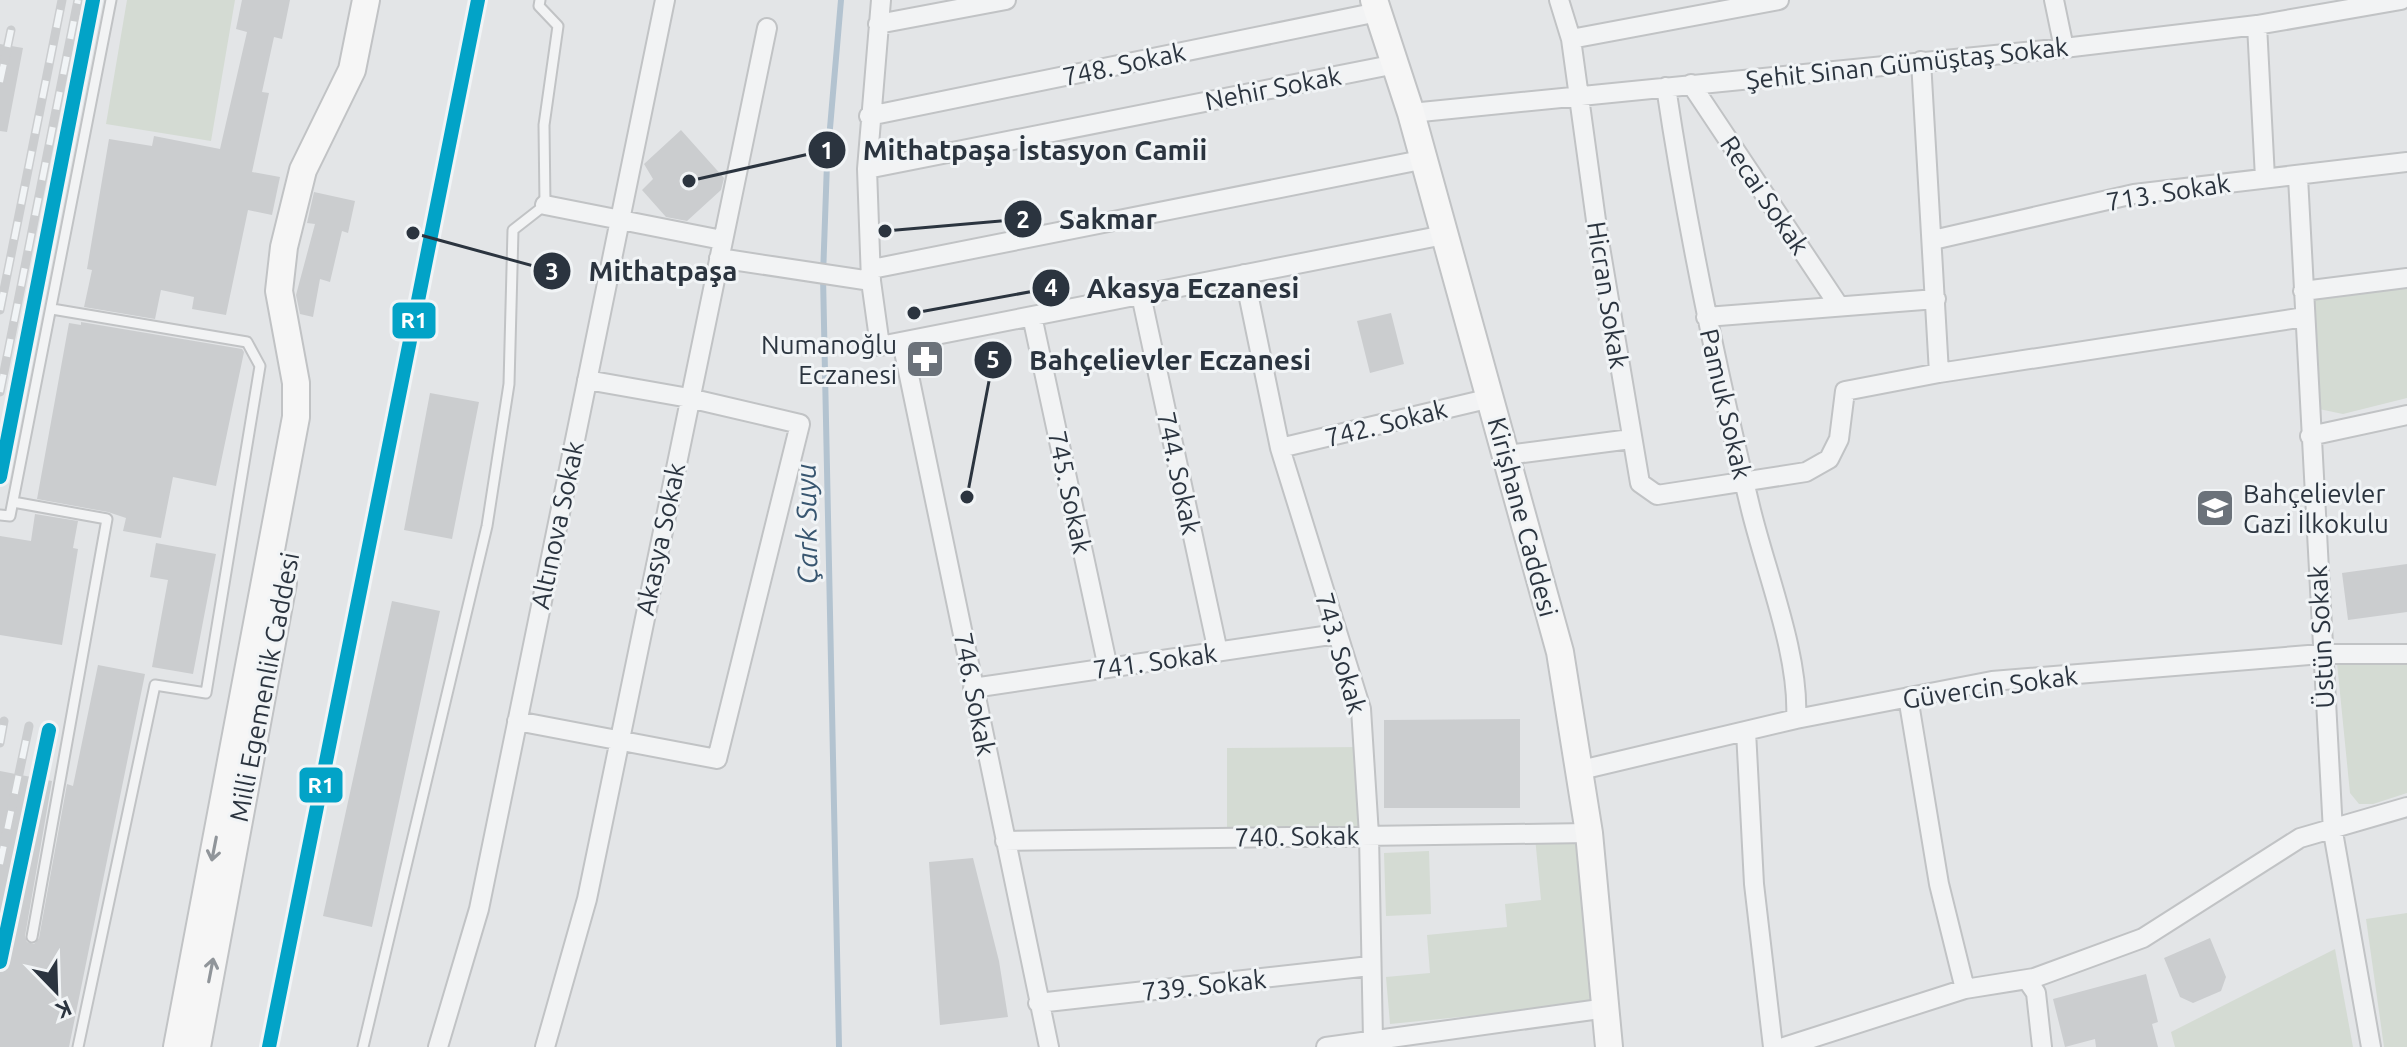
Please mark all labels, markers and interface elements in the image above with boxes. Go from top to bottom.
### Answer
street label: Şehit Sinan Gümüştaş Sokak [1744,32,2070,94]
street label: 748. Sokak [1060,37,1188,91]
street label: Nehir Sokak [1202,61,1344,115]
callout: Mithatpaşa İstasyon Camii [807,124,1224,176]
street label: Recai Sokak [1715,130,1815,260]
text: Mithatpaşa İstasyon Camii [863,134,1207,166]
text: 1 [820,137,834,164]
street label: 713. Sokak [2104,168,2232,216]
callout: Sakmar [1003,193,1173,245]
text: Sakmar [1059,203,1157,234]
text: 2 [1016,206,1030,233]
street label: Hicran Sokak [1582,219,1634,371]
callout: Mithatpaşa [532,245,753,297]
text: Mithatpaşa [589,255,737,287]
text: 3 [545,258,559,285]
callout: Akasya Eczanesi [1031,262,1315,314]
text: Akasya Eczanesi [1087,272,1299,303]
text: 4 [1044,274,1058,301]
line badge: R1 [391,301,437,340]
text: R1 [401,307,427,332]
street label: Pamuk Sokak [1695,326,1757,482]
place label: Numanoğlu Eczanesi [761,330,897,389]
callout: Bahçelievler Eczanesi [973,334,1326,386]
pharmacy icon: Numanoğlu Eczanesi [904,338,946,380]
text: Bahçelievler Eczanesi [1029,344,1311,376]
text: 5 [986,346,1000,373]
street label: 742. Sokak [1322,394,1450,452]
street label: 744. Sokak [1152,409,1206,537]
street label: Kirişhane Caddesi [1482,414,1564,620]
street label: 745. Sokak [1043,428,1097,556]
street label: Altınova Sokak [525,439,589,611]
street label: Akasya Sokak [630,460,690,618]
water label: Çark Suyu [789,463,823,585]
place label: Bahçelievler Gazi İlkokulu [2243,479,2389,538]
school or university icon: Bahçelievler Gazi İlkokulu [2194,487,2236,529]
street label: Milli Egemenlik Caddesi [224,550,304,824]
street label: Üstün Sokak [2303,565,2339,709]
street label: 743. Sokak [1310,589,1372,717]
street label: 746. Sokak [949,630,1001,758]
street label: 741. Sokak [1091,638,1219,684]
street label: Güvercin Sokak [1901,660,2079,714]
line badge: R1 [298,766,344,804]
text: R1 [308,772,334,797]
street label: 740. Sokak [1234,820,1360,852]
one-way arrow [206,835,221,861]
north arrow [16,951,96,1031]
one-way arrow [204,958,219,984]
street label: 739. Sokak [1140,964,1268,1006]
text: K [52,996,76,1024]

